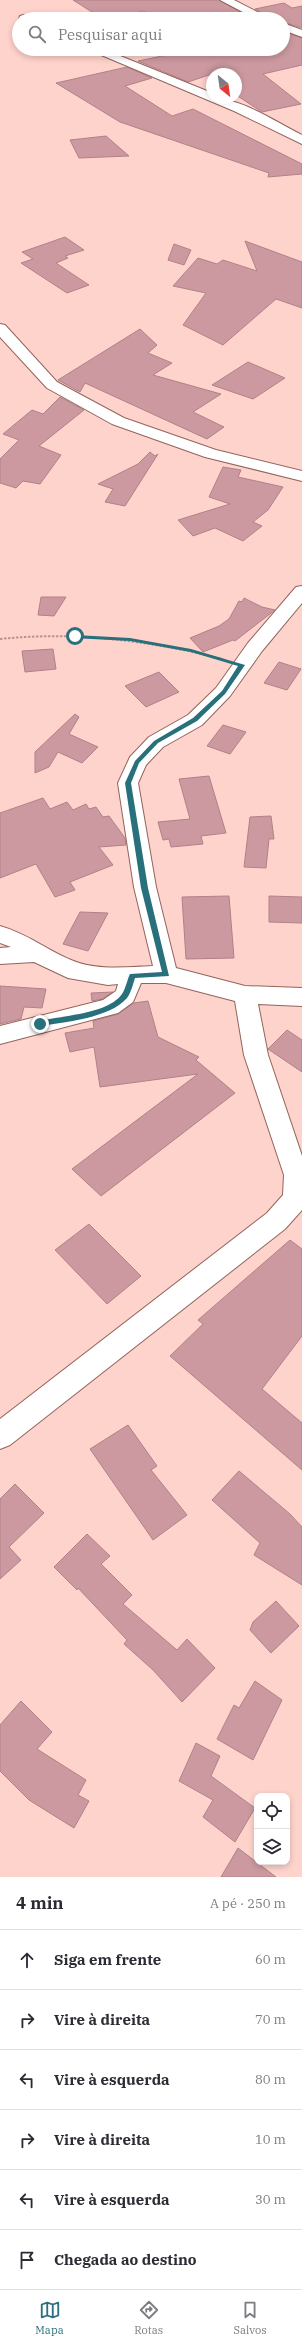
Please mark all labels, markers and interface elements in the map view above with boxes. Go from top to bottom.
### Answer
search box [12,12,290,56]
icon: search [26,23,48,45]
text: Pesquisar aqui [58,25,162,44]
north arrow [206,68,242,104]
route start [66,627,84,645]
route end [31,1015,49,1033]
map controls [254,1793,290,1865]
button: locate [254,1793,290,1829]
button: layers [254,1829,290,1865]
text: 4 min [16,1892,64,1914]
text: A pé · 250 m [210,1895,286,1912]
icon: ahead [16,1949,38,1971]
text: Siga em frente [54,1950,161,1969]
text: 60 m [255,1951,286,1968]
icon: right [16,2009,38,2031]
text: Vire à direita [54,2010,150,2029]
text: 70 m [255,2011,286,2028]
icon: left [16,2069,38,2091]
text: Vire à esquerda [54,2070,170,2089]
text: 80 m [255,2071,286,2088]
icon: right [16,2129,38,2151]
text: Vire à direita [54,2130,150,2149]
text: 10 m [255,2131,286,2148]
icon: left [16,2189,38,2211]
text: Vire à esquerda [54,2190,170,2209]
text: 30 m [255,2191,286,2208]
icon: arrive [16,2249,38,2271]
text: Chegada ao destino [54,2250,197,2269]
tab: Mapa [35,2299,64,2337]
tab: Rotas [134,2299,163,2337]
tab: Salvos [234,2299,267,2337]

